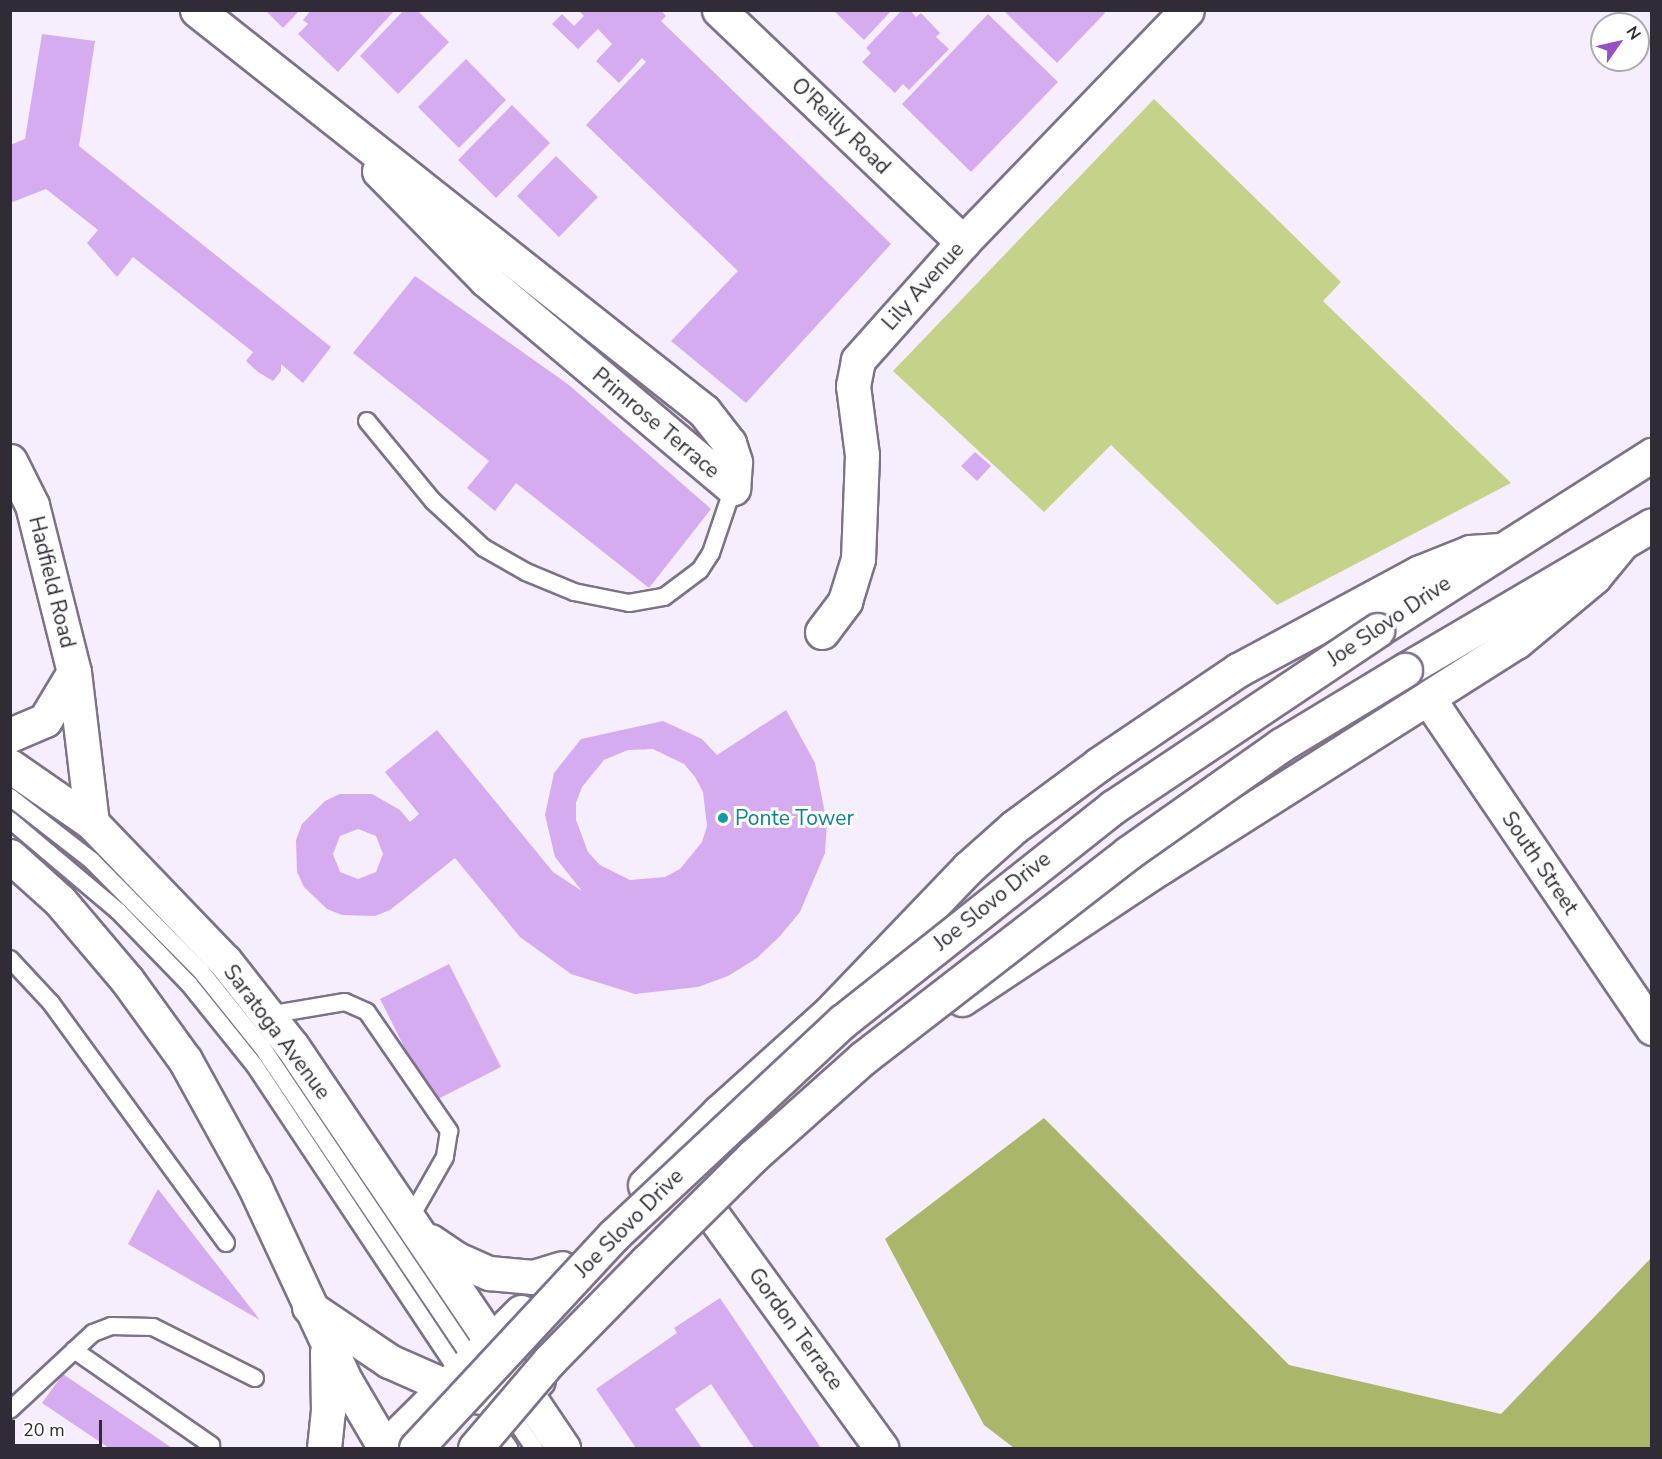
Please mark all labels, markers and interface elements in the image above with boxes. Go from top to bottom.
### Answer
north arrow [1590,12,1650,72]
text: N [1621,22,1646,44]
street label: O'Reilly Road [786,73,896,179]
street label: Lily Avenue [877,237,969,335]
street label: Primrose Terrace [587,363,725,483]
street label: Hadfield Road [23,514,81,650]
street label: Joe Slovo Drive [1323,571,1455,671]
place label: Ponte Tower [735,805,854,831]
street label: South Street [1496,807,1584,919]
marker: Ponte Tower [716,811,730,825]
street label: Joe Slovo Drive [928,846,1056,956]
street label: Saratoga Avenue [218,960,336,1104]
street label: Joe Slovo Drive [569,1163,689,1283]
street label: Gordon Terrace [743,1263,849,1395]
scale bar [15,1408,105,1446]
text: 20 m [23,1418,65,1442]

